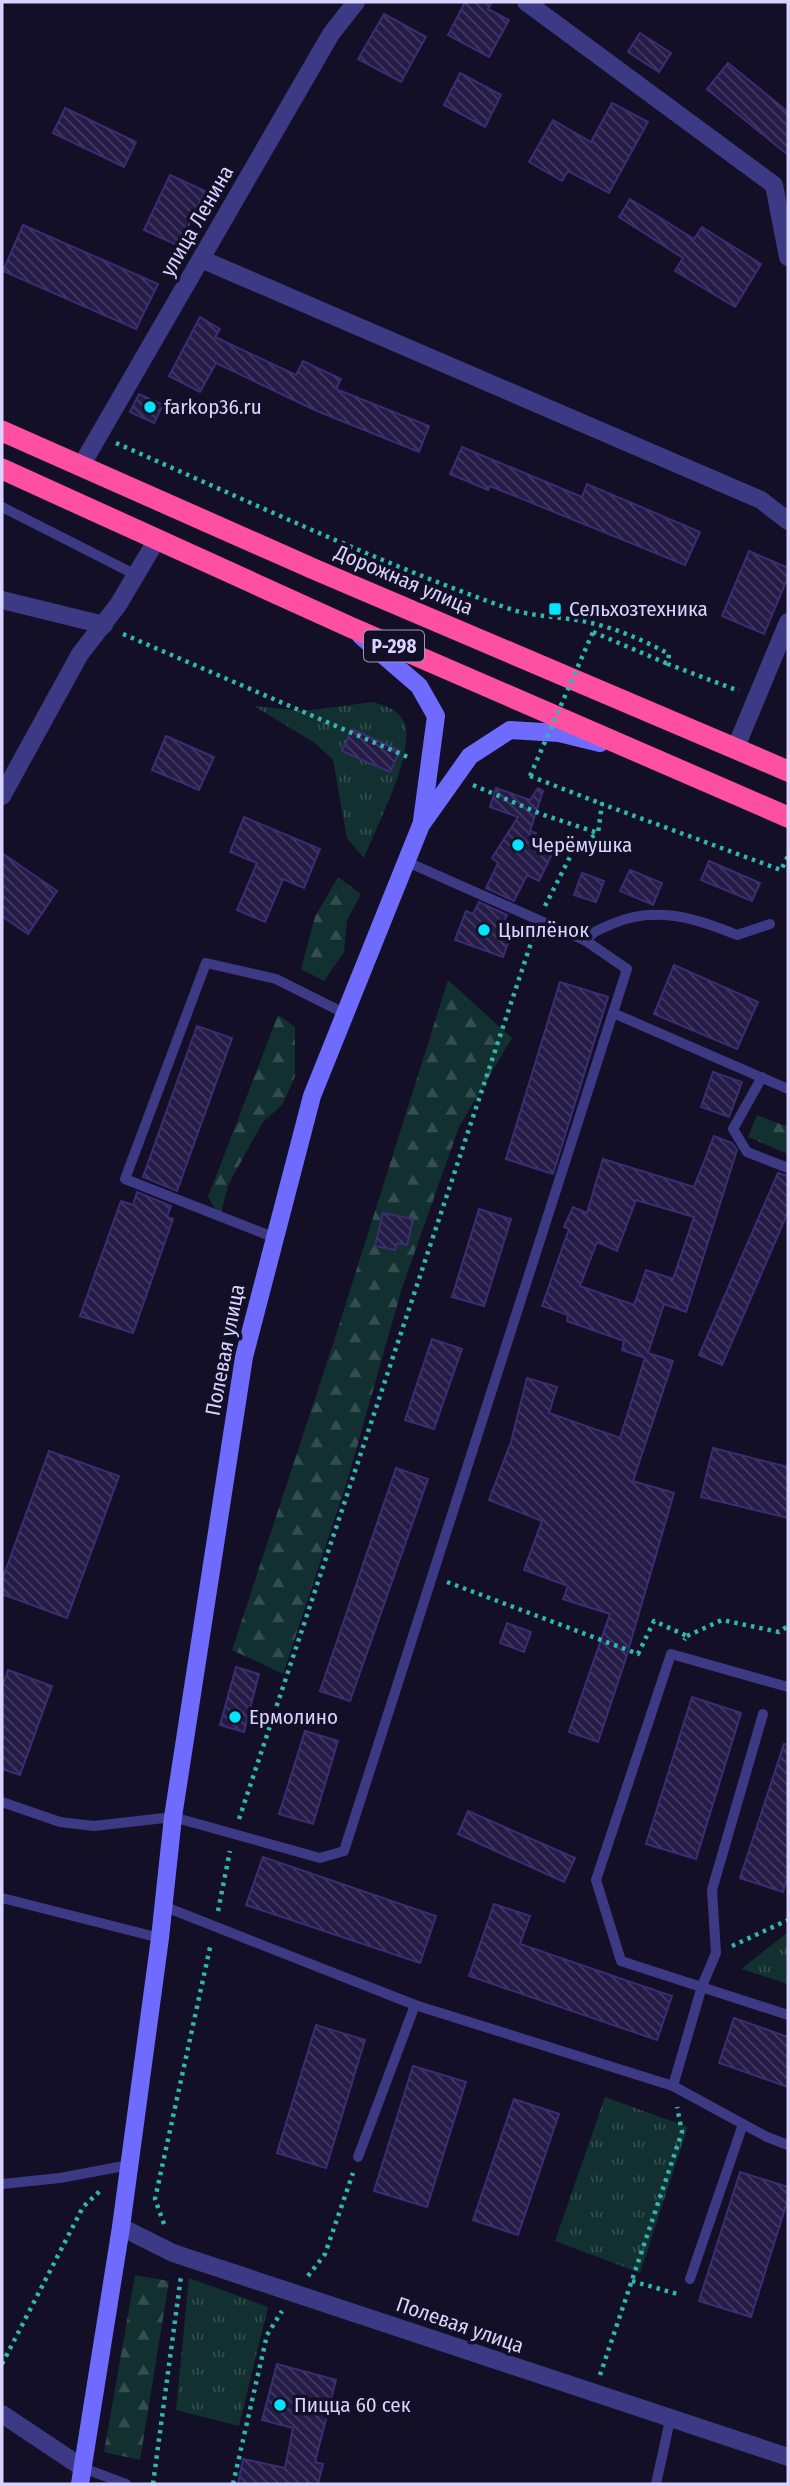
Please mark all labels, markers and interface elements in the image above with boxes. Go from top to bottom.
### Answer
street label: улица Ленина [155,161,239,281]
place label: farkop36.ru [164,394,262,420]
marker: farkop36.ru [142,399,158,415]
street label: Дорожная улица [330,539,477,621]
place label: Сельхозтехника [569,596,708,622]
marker: Сельхозтехника [547,601,563,617]
road number: Р-298 [364,631,424,662]
place label: Черёмушка [532,832,632,858]
marker: Черёмушка [510,837,526,853]
place label: Цыплёнок [498,917,589,943]
marker: Цыплёнок [476,922,492,938]
street label: Полевая улица [200,1282,250,1418]
place label: Ермолино [249,1704,338,1730]
marker: Ермолино [227,1709,243,1725]
street label: Полевая улица [393,2291,527,2359]
place label: Пицца 60 сек [294,2392,411,2418]
marker: Пицца 60 сек [272,2397,288,2413]

